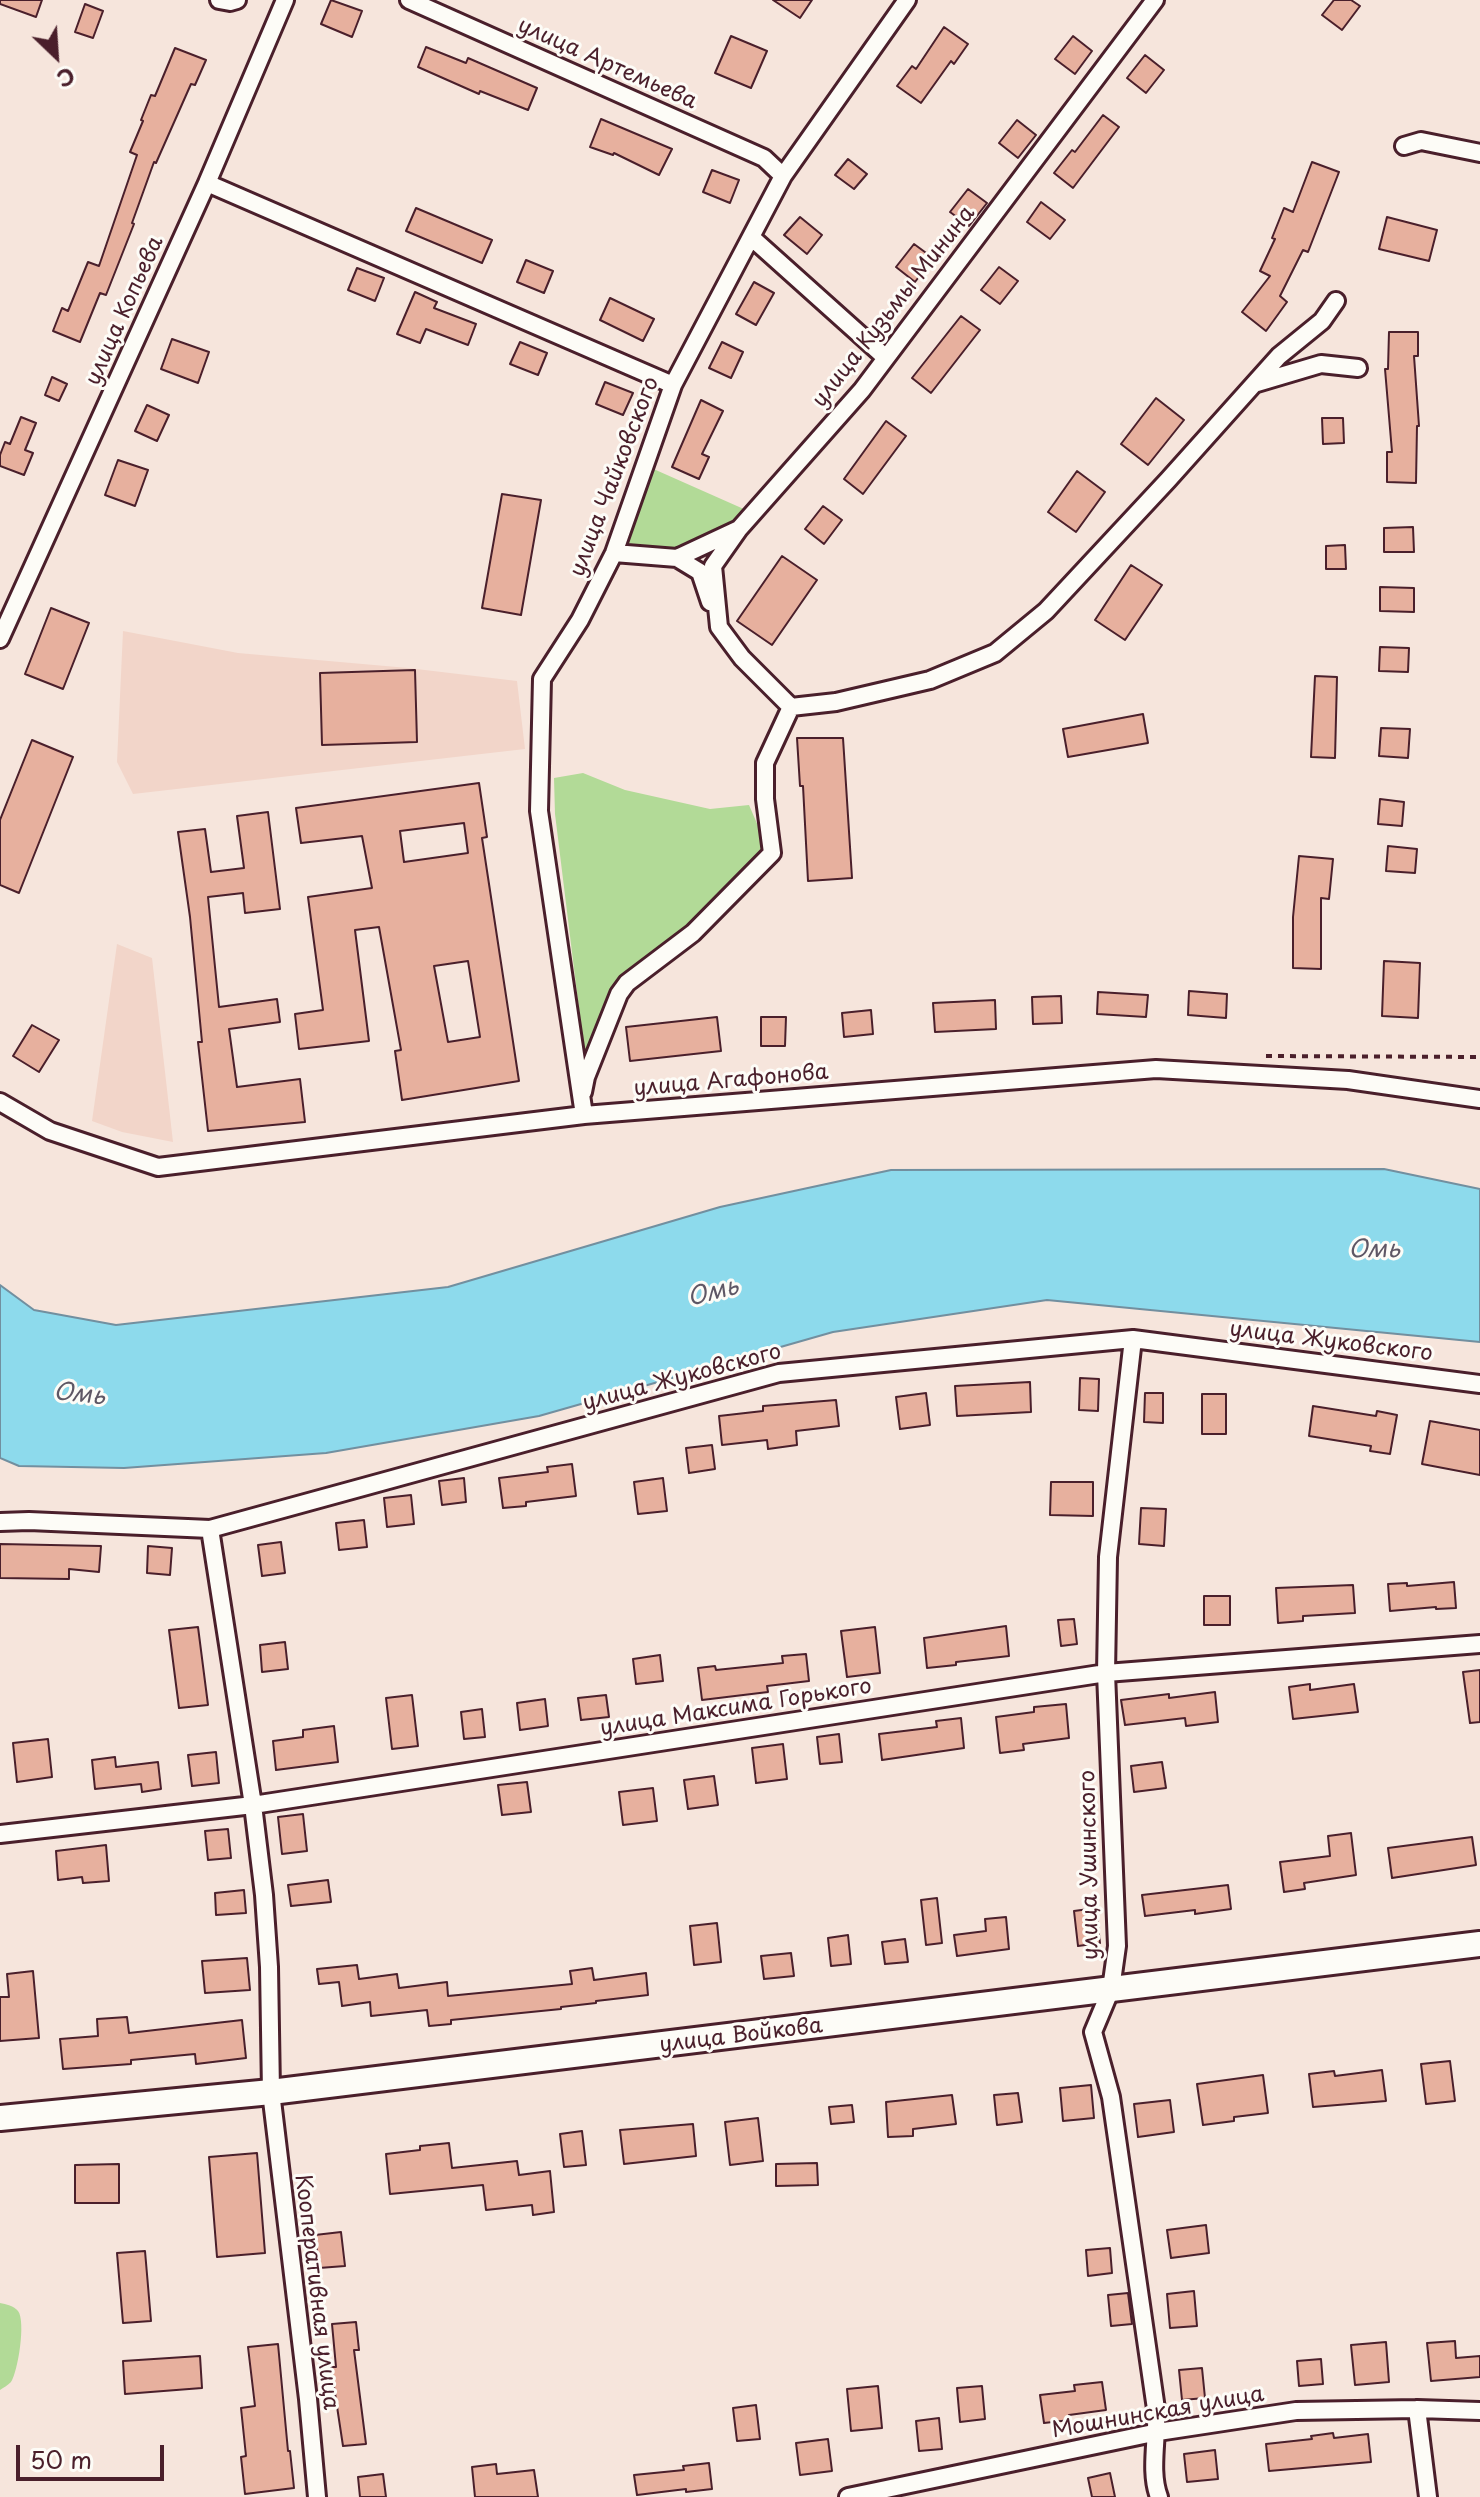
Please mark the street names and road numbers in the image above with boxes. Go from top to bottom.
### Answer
street label: улица Артемьева [513,13,701,115]
street label: улица Кузьмы Минина [807,201,981,413]
street label: улица Копьева [80,232,170,390]
street label: улица Чайковского [565,373,665,581]
street label: улица Агафонова [632,1059,830,1103]
street label: улица Жуковского [1228,1316,1434,1368]
street label: улица Жуковского [580,1339,784,1417]
street label: улица Максима Горького [598,1673,874,1743]
street label: улица Ушинского [1075,1770,1105,1960]
street label: улица Войкова [658,2013,824,2059]
street label: Кооперативная улица [288,2173,344,2411]
street label: Мошнинская улица [1050,2381,1266,2445]

